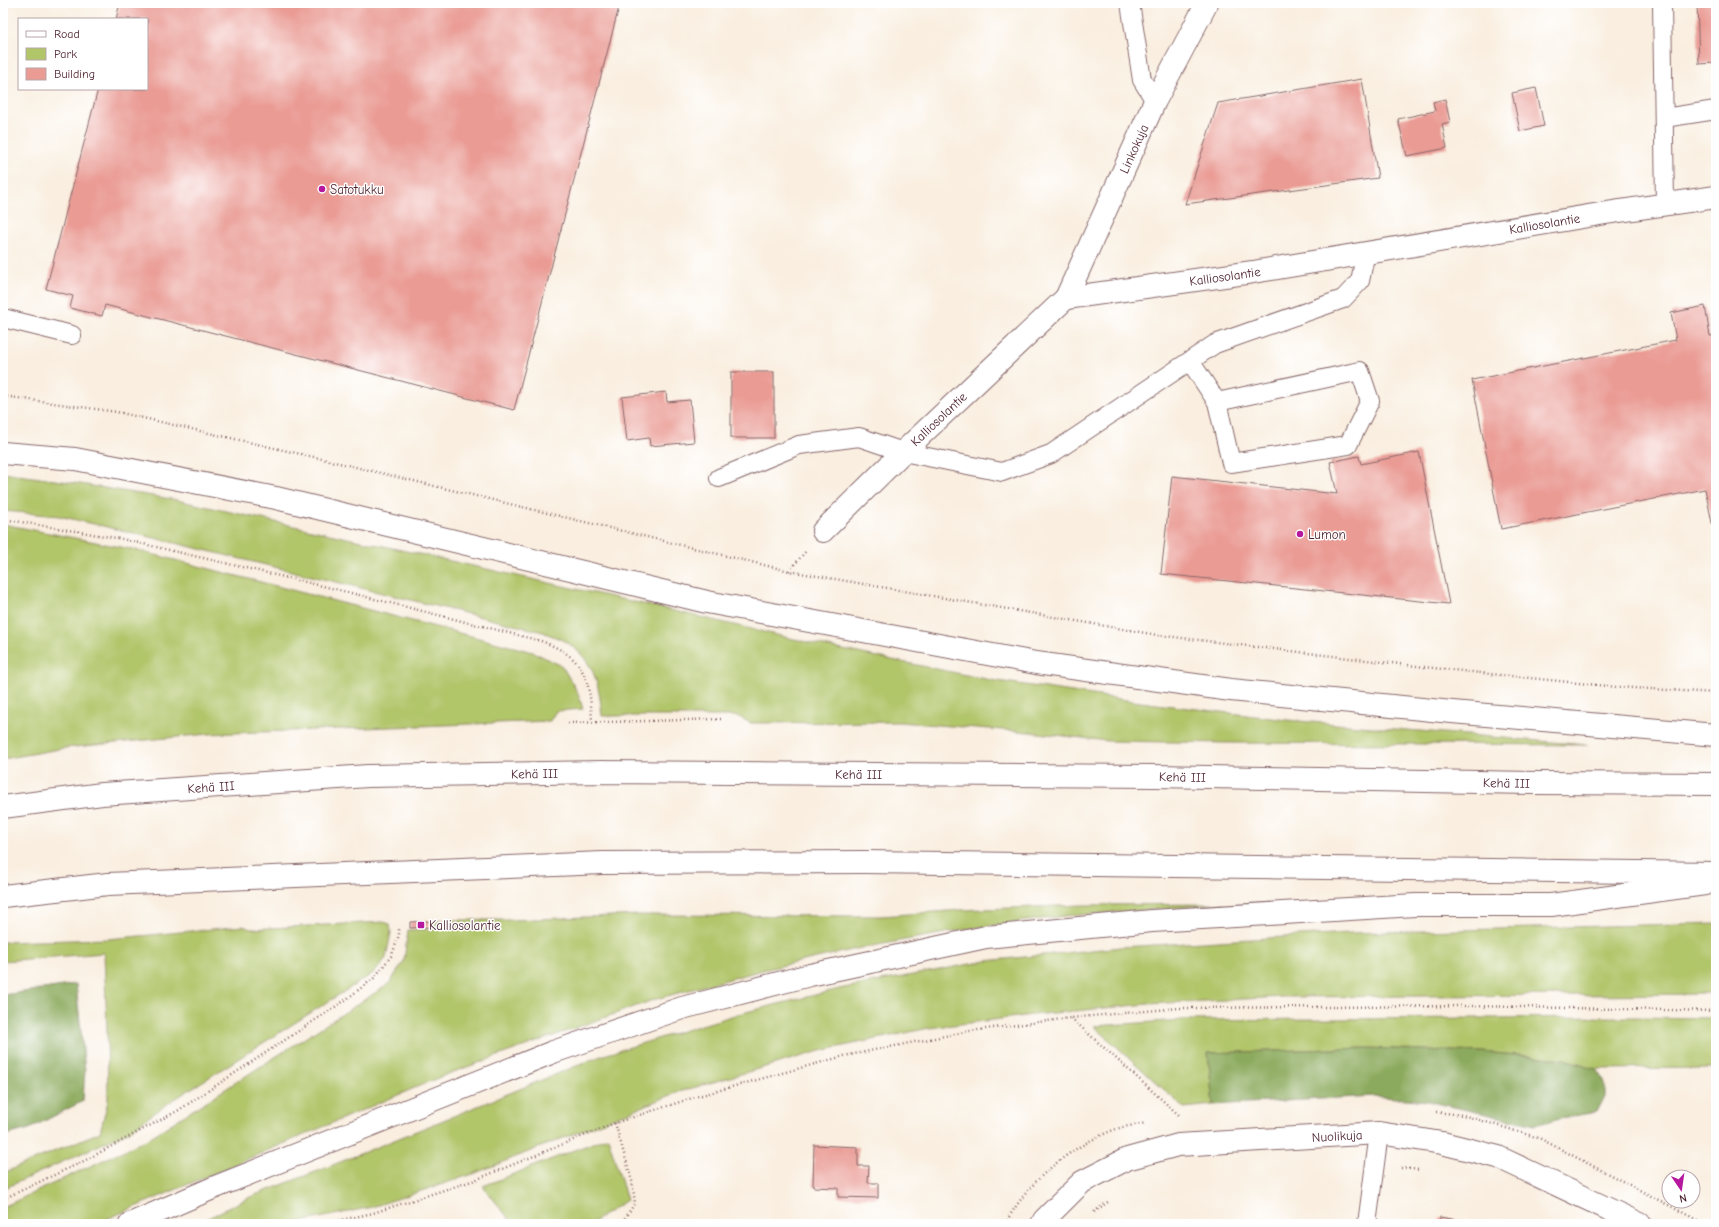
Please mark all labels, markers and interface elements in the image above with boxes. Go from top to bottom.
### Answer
legend [18,18,148,90]
text: Road [54,27,80,41]
text: Park [54,47,77,61]
text: Building [54,67,95,81]
street label: Linkokuja [1116,122,1151,175]
place label: Satotukku [330,182,384,197]
marker: Satotukku [317,184,327,194]
street label: Kalliosolantie [1508,210,1582,237]
street label: Kalliosolantie [1188,263,1262,288]
street label: Kalliosolantie [907,388,970,449]
place label: Lumon [1308,527,1346,542]
marker: Lumon [1295,529,1305,539]
street label: Kehä III [511,765,558,781]
street label: Kehä III [835,766,882,782]
street label: Kehä III [1159,769,1206,784]
street label: Kehä III [1483,775,1530,790]
street label: Kehä III [187,778,235,796]
place label: Kalliosolantie [429,918,501,933]
marker: Kalliosolantie [416,920,426,930]
street label: Nuolikuja [1311,1127,1363,1144]
north arrow [1661,1169,1701,1209]
text: N [1678,1191,1688,1205]

